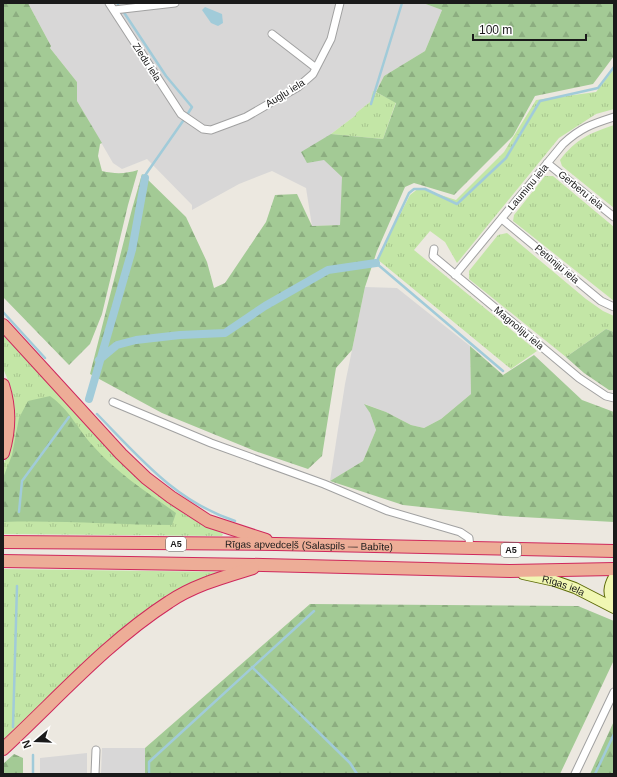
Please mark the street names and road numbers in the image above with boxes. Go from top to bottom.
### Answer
street label: Ziedu iela [131,41,164,84]
street label: Augļu iela [263,76,307,109]
street label: Laumiņu iela [506,161,551,212]
street label: Gerberu iela [556,168,606,212]
street label: Petūniju iela [533,242,582,286]
street label: Magnoliju iela [492,304,546,352]
road number: A5 [166,537,186,551]
street label: Rīgas apvedceļš (Salaspils — Babīte) [225,538,393,552]
road number: A5 [501,543,521,557]
street label: Rīgas iela [541,573,587,598]

